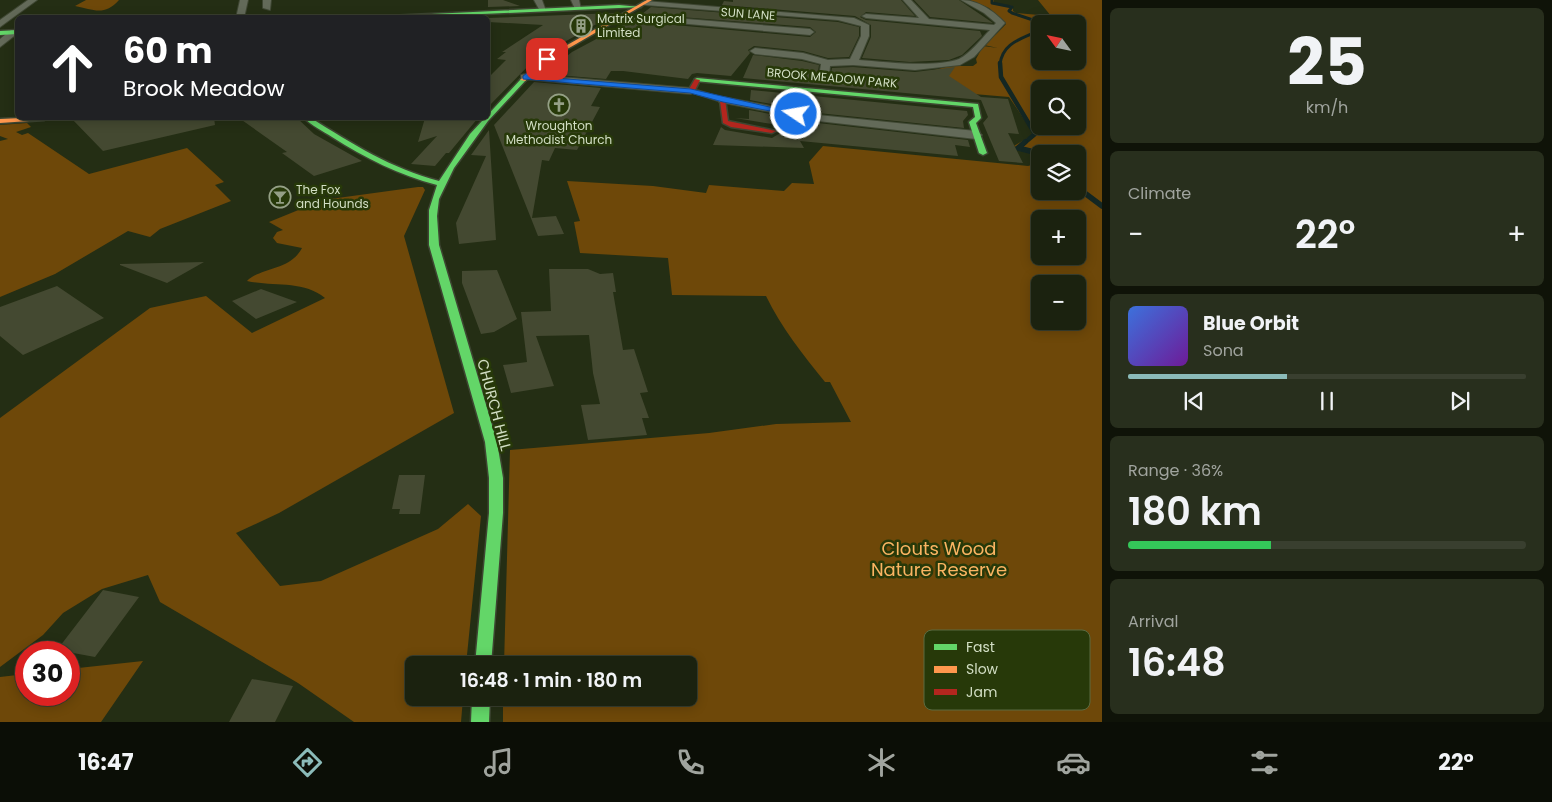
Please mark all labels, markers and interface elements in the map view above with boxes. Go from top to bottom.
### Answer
street label: SUN LANE [720,3,776,24]
place label: Matrix Surgical Limited [597,10,685,41]
building icon: Matrix Surgical Limited [569,14,593,38]
north arrow [1031,15,1086,70]
map controls [1031,15,1086,330]
text: 25 [1287,17,1367,108]
text: 60 m [123,26,213,75]
icon: ahead [40,35,105,100]
pin [526,38,568,80]
icon: arrive [533,45,561,73]
street label: BROOK MEADOW PARK [766,63,898,92]
text: Brook Meadow [123,73,285,104]
button: search [1031,80,1086,135]
position arrow [769,87,821,139]
church icon: Wroughton Methodist Church [547,93,571,117]
text: km/h [1306,96,1348,119]
place label: Wroughton Methodist Church [506,117,612,148]
button: layers [1031,145,1086,200]
place label: The Fox and Hounds [296,181,369,212]
text: Climate [1128,182,1191,205]
bar icon: The Fox and Hounds [268,185,292,209]
text: 22° [1295,208,1355,261]
button: + [1031,210,1086,265]
text: − [1128,215,1143,254]
text: + [1507,215,1526,254]
button: − [1031,275,1086,330]
text: Blue Orbit [1203,310,1299,337]
text: Sona [1203,339,1244,362]
street label: CHURCH HILL [472,357,517,454]
icon: previous [1180,387,1208,415]
icon: pause [1313,387,1341,415]
icon: next [1446,387,1474,415]
text: Range · 36% [1128,459,1223,482]
text: 180 km [1128,485,1262,538]
park label: Clouts Wood Nature Reserve [871,536,1007,582]
text: Arrival [1128,610,1178,633]
legend [924,630,1090,710]
text: 16:48 [1128,636,1226,689]
text: Fast [966,637,995,657]
speed limit sign: 30 [15,641,80,706]
text: Slow [966,659,999,679]
text: 16:48 · 1 min · 180 m [460,667,642,694]
text: Jam [966,682,997,702]
icon: directions [290,745,325,780]
icon: music [481,745,516,780]
icon: phone [673,745,708,780]
icon: climate [864,745,899,780]
icon: car [1056,745,1091,780]
icon: filters [1247,745,1282,780]
text: 16:47 [78,747,133,778]
text: 22° [1438,747,1474,778]

